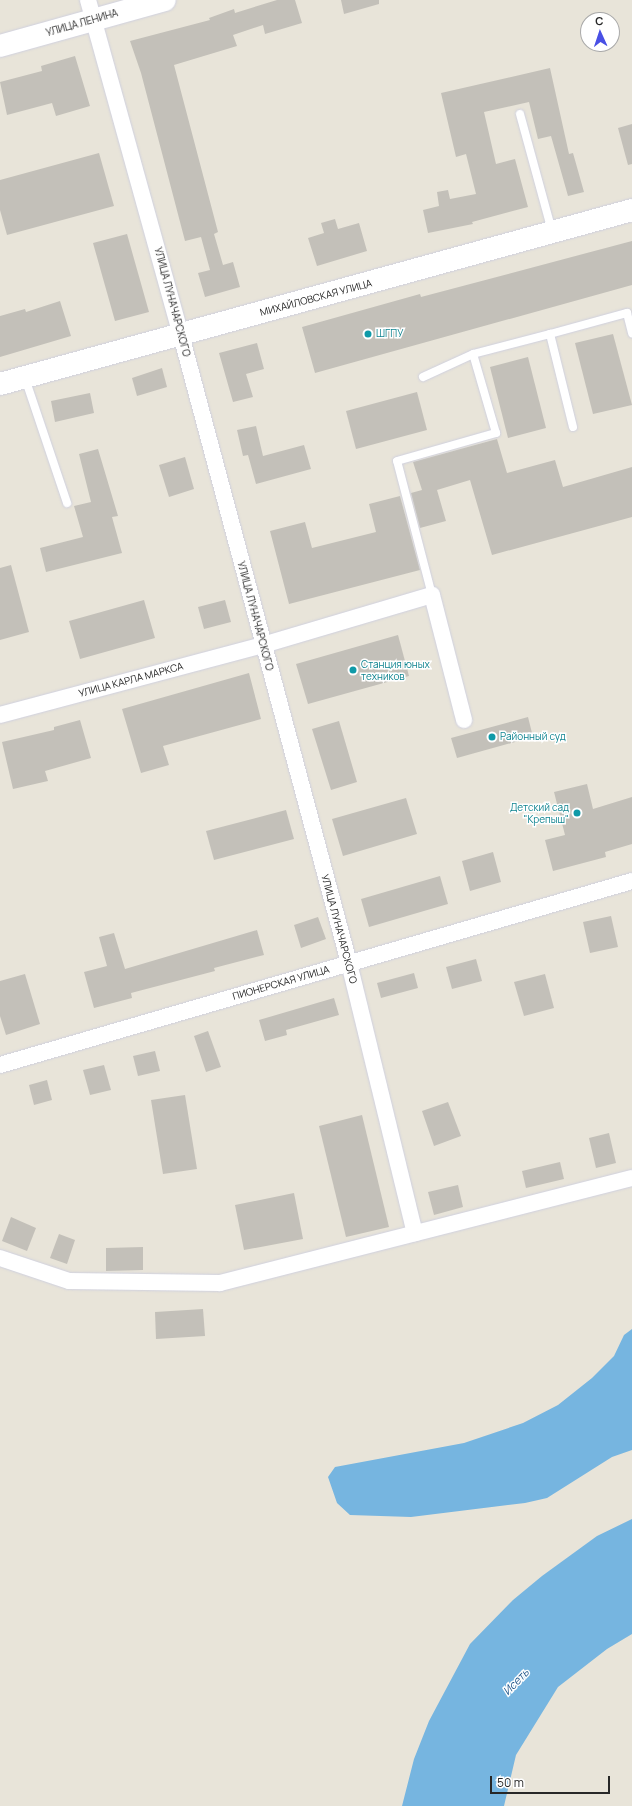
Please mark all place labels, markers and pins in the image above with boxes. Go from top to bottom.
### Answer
place label: ШГПУ [376,328,404,340]
marker: ШГПУ [363,329,373,339]
place label: Станция юных техников [361,658,430,682]
marker: Станция юных техников [348,665,358,675]
place label: Районный суд [500,731,566,743]
marker: Районный суд [487,732,497,742]
place label: Детский сад "Крепыш" [510,801,569,824]
marker: Детский сад "Крепыш" [572,808,582,818]

